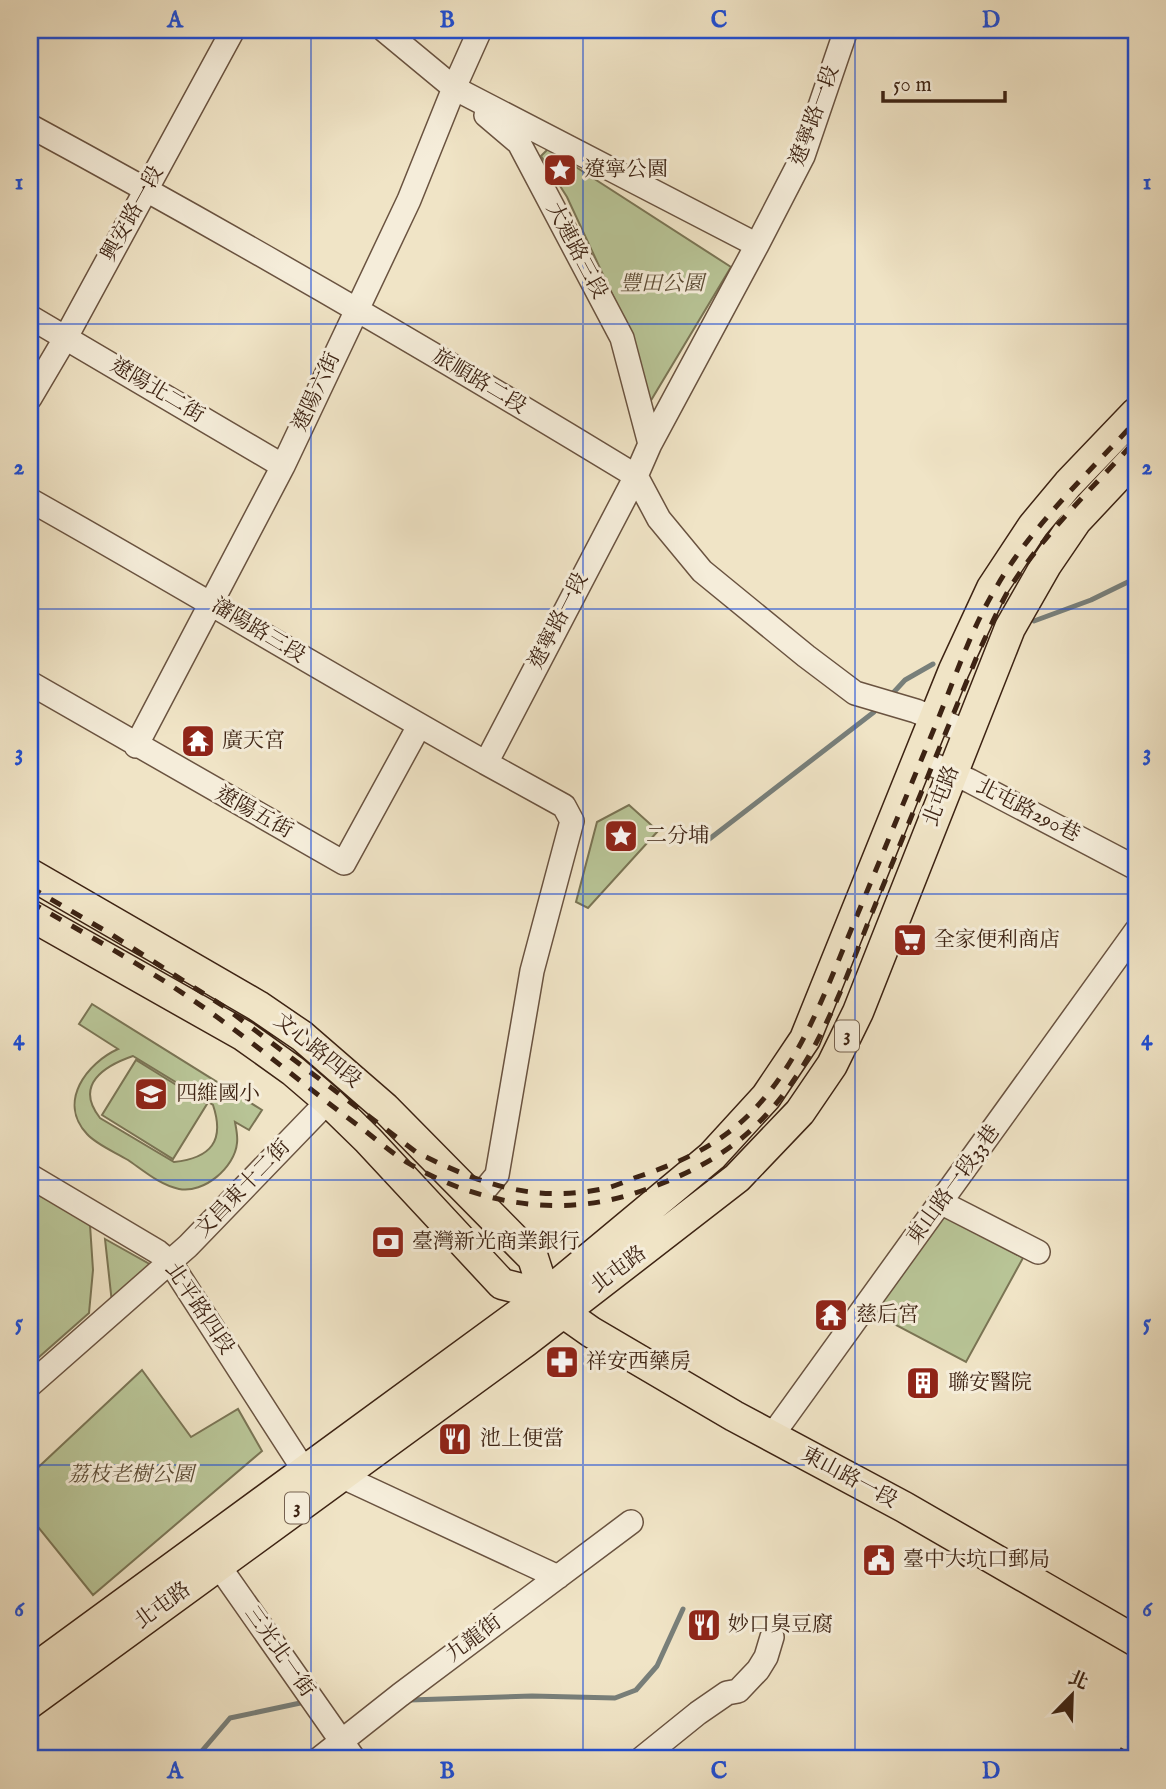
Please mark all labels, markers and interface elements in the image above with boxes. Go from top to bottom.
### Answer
text: A [166,6,184,35]
text: B [439,6,455,35]
text: C [711,6,728,35]
text: D [982,6,1000,35]
scale bar [883,60,1005,104]
street label: 遼寧路一段 [784,62,846,170]
text: 50 m [893,72,932,99]
place icon: 遼寧公園 [541,151,579,189]
place label: 遼寧公園 [584,157,668,184]
street label: 興安路一段 [96,162,170,266]
text: 1 [15,168,23,197]
text: 1 [1143,168,1151,197]
street label: 大連路三段 [539,198,613,304]
park label: 豐田公園 [620,271,707,298]
street label: 旅順路二段 [427,343,531,421]
street label: 遼陽六街 [287,348,347,436]
street label: 遼陽北二街 [105,352,209,430]
text: 2 [14,453,25,482]
text: 2 [1142,453,1153,482]
street label: 遼寧路一段 [523,568,595,674]
street label: 瀋陽路三段 [206,592,310,670]
temple icon: 廣天宮 [179,722,217,760]
place label: 廣天宮 [222,728,285,755]
text: 3 [15,739,23,768]
text: 3 [1143,739,1151,768]
street label: 北屯路 [918,762,966,830]
street label: 北屯路290巷 [971,773,1085,849]
street label: 遼陽五街 [211,781,297,845]
place icon: 二分埔 [602,817,640,855]
place label: 二分埔 [646,823,709,850]
supermarket icon: 全家便利商店 [891,921,929,959]
place label: 全家便利商店 [934,927,1060,954]
street label: 文心路四段 [268,1007,366,1095]
road number: 3 [835,1020,859,1052]
text: 4 [13,1024,25,1053]
text: 4 [1141,1024,1153,1053]
school or university icon: 四維國小 [132,1075,170,1113]
place label: 四維國小 [176,1081,260,1108]
street label: 東山路一段33巷 [901,1120,1007,1250]
street label: 文昌東十二街 [190,1134,296,1244]
bank icon: 臺灣新光商業銀行 [369,1223,407,1261]
place label: 臺灣新光商業銀行 [412,1229,580,1256]
street label: 北屯路 [586,1240,652,1300]
street label: 北平路四段 [158,1258,240,1360]
temple icon: 慈后宮 [812,1296,850,1334]
place label: 慈后宮 [856,1302,919,1329]
text: 5 [15,1309,24,1338]
text: 5 [1143,1309,1152,1338]
pharmacy icon: 祥安西藥房 [543,1343,581,1381]
place label: 祥安西藥房 [586,1349,691,1376]
building icon: 聯安醫院 [904,1364,942,1402]
place label: 聯安醫院 [948,1370,1032,1397]
restaurant icon: 池上便當 [436,1420,474,1458]
place label: 池上便當 [480,1426,564,1453]
street label: 東山路一段 [796,1441,902,1515]
park label: 荔枝老樹公園 [68,1462,197,1489]
road number: 3 [285,1492,309,1524]
public building icon: 臺中大坑口郵局 [860,1541,898,1579]
place label: 臺中大坑口郵局 [903,1547,1050,1574]
street label: 北屯路 [130,1577,196,1635]
text: 6 [14,1595,25,1624]
text: 6 [1142,1595,1153,1624]
street label: 三光北一街 [238,1601,320,1703]
restaurant icon: 妙口臭豆腐 [685,1606,723,1644]
street label: 九龍街 [441,1609,507,1669]
place label: 妙口臭豆腐 [728,1612,833,1639]
north arrow [1036,1660,1106,1730]
text: 北 [1064,1666,1091,1696]
text: A [166,1757,184,1786]
text: B [439,1757,455,1786]
text: C [711,1757,728,1786]
text: D [982,1757,1000,1786]

